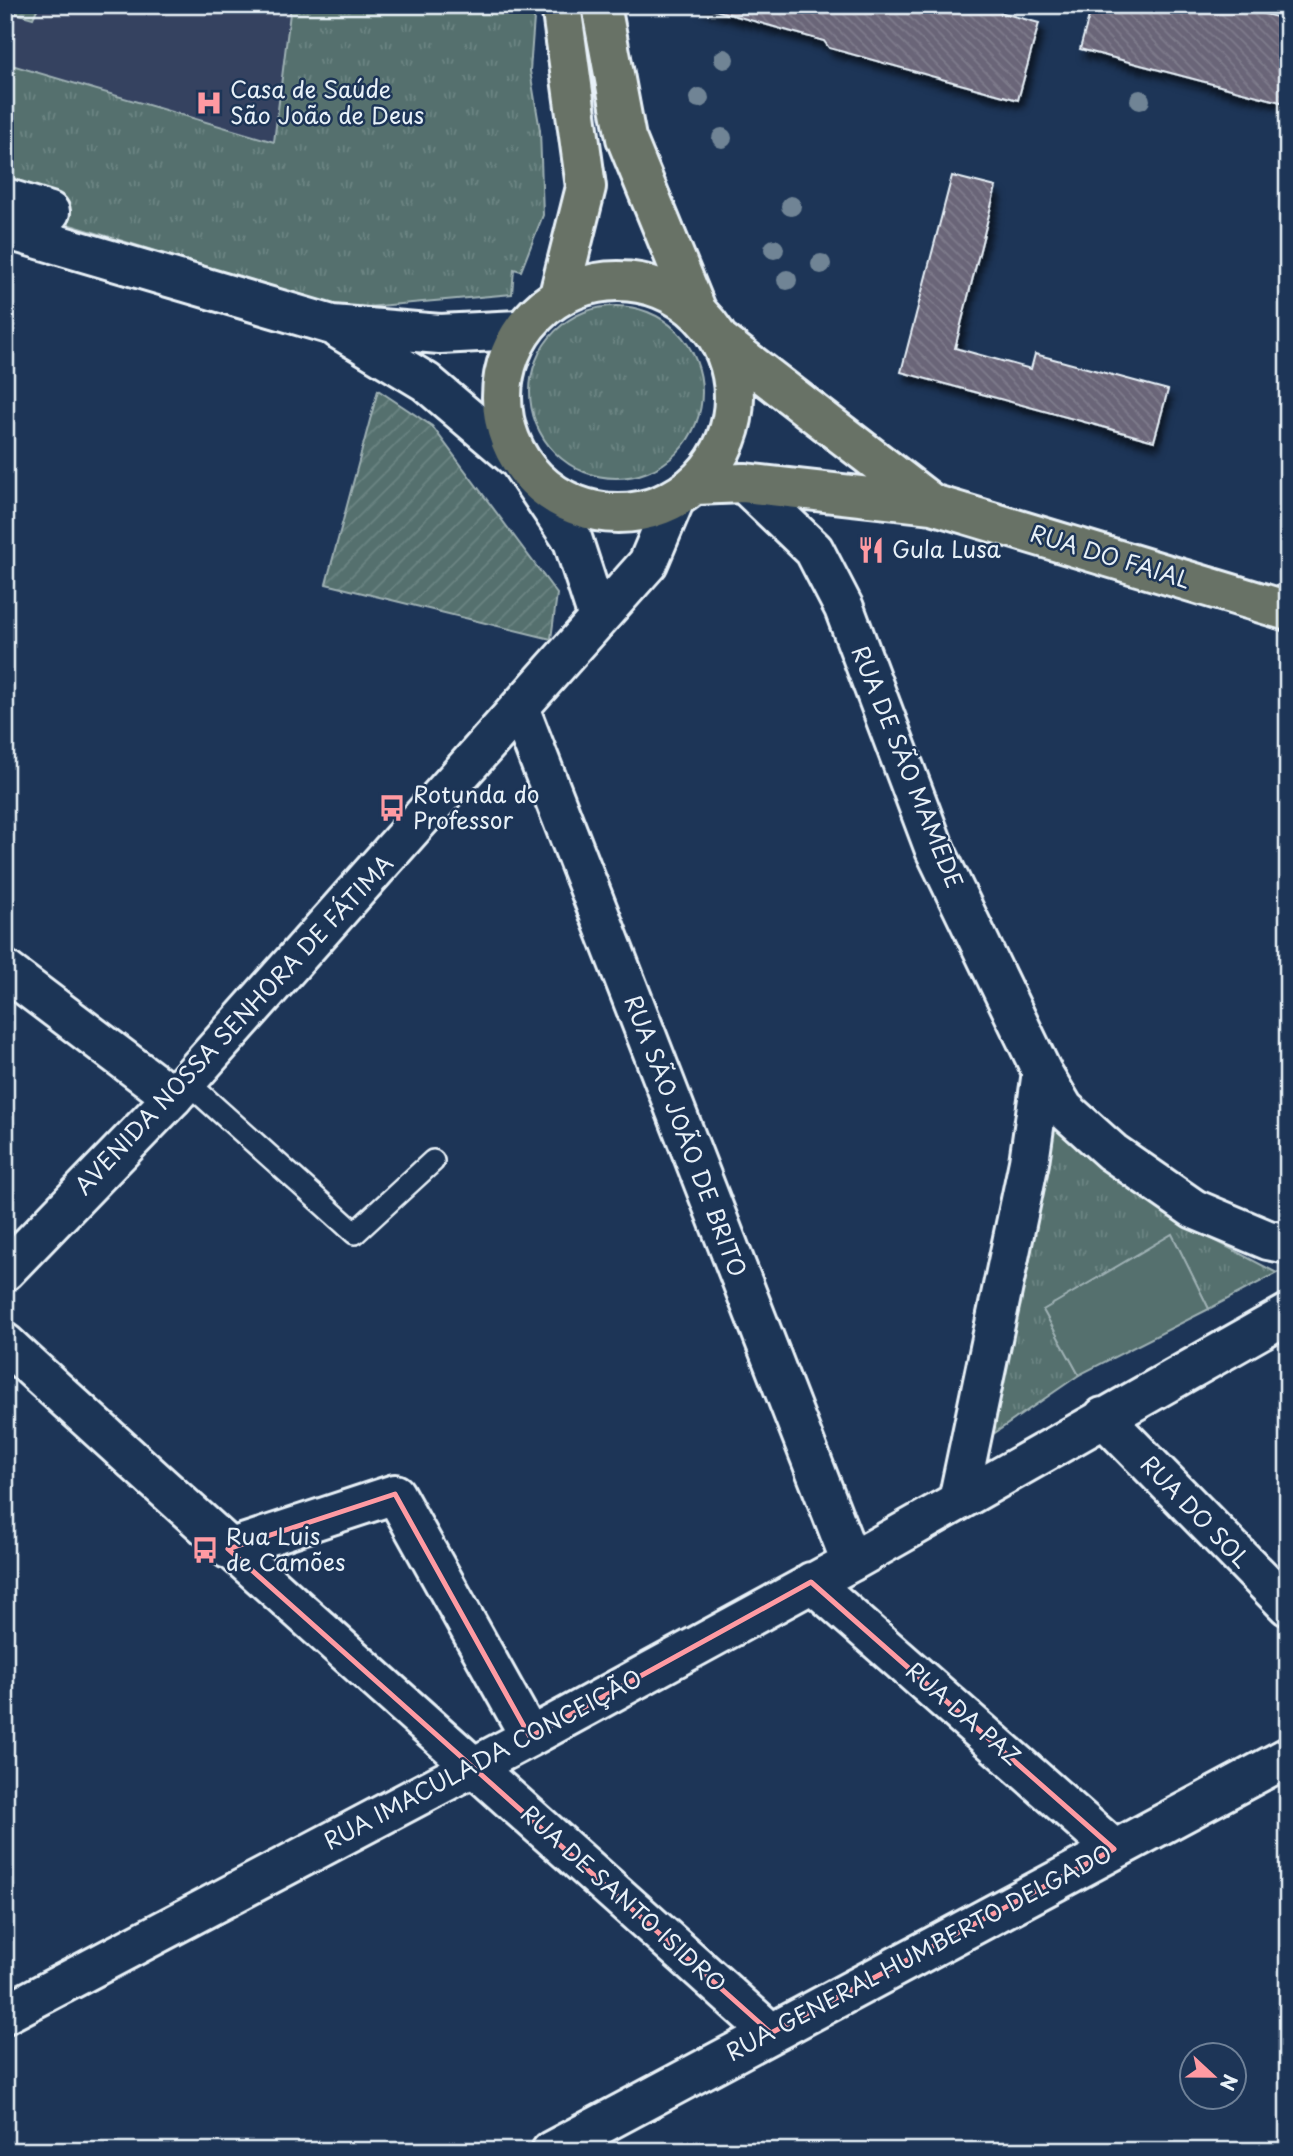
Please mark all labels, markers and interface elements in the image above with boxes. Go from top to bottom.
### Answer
place label: Casa de Saúde São João de Deus [230,71,424,132]
hospital icon: Casa de Saúde São João de Deus [194,88,224,118]
street label: RUA DO FAIAL [1026,515,1195,597]
place label: Gula Lusa [892,531,1002,566]
restaurant icon: Gula Lusa [856,535,886,565]
street label: RUA DE SÃO MAMEDE [844,640,973,893]
place label: Rotunda do Professor [413,776,540,837]
bus stop icon: Rotunda do Professor [377,793,407,823]
street label: AVENIDA NOSSA SENHORA DE FÁTIMA [65,846,400,1202]
street label: RUA SÃO JOÃO DE BRITO [616,990,756,1281]
street label: RUA DO SOL [1133,1447,1259,1575]
place label: Rua Luis de Camões [226,1518,345,1579]
bus stop icon: Rua Luis de Camões [190,1535,220,1565]
street label: RUA DA PAZ [899,1653,1029,1773]
street label: RUA IMACULADA CONCEIÇÃO [317,1660,648,1858]
street label: RUA DE SANTO ISIDRO [514,1796,734,2000]
street label: RUA GENERAL HUMBERTO DELGADO [719,1835,1118,2069]
north arrow [1178,2040,1248,2110]
text: N [1214,2071,1245,2095]

